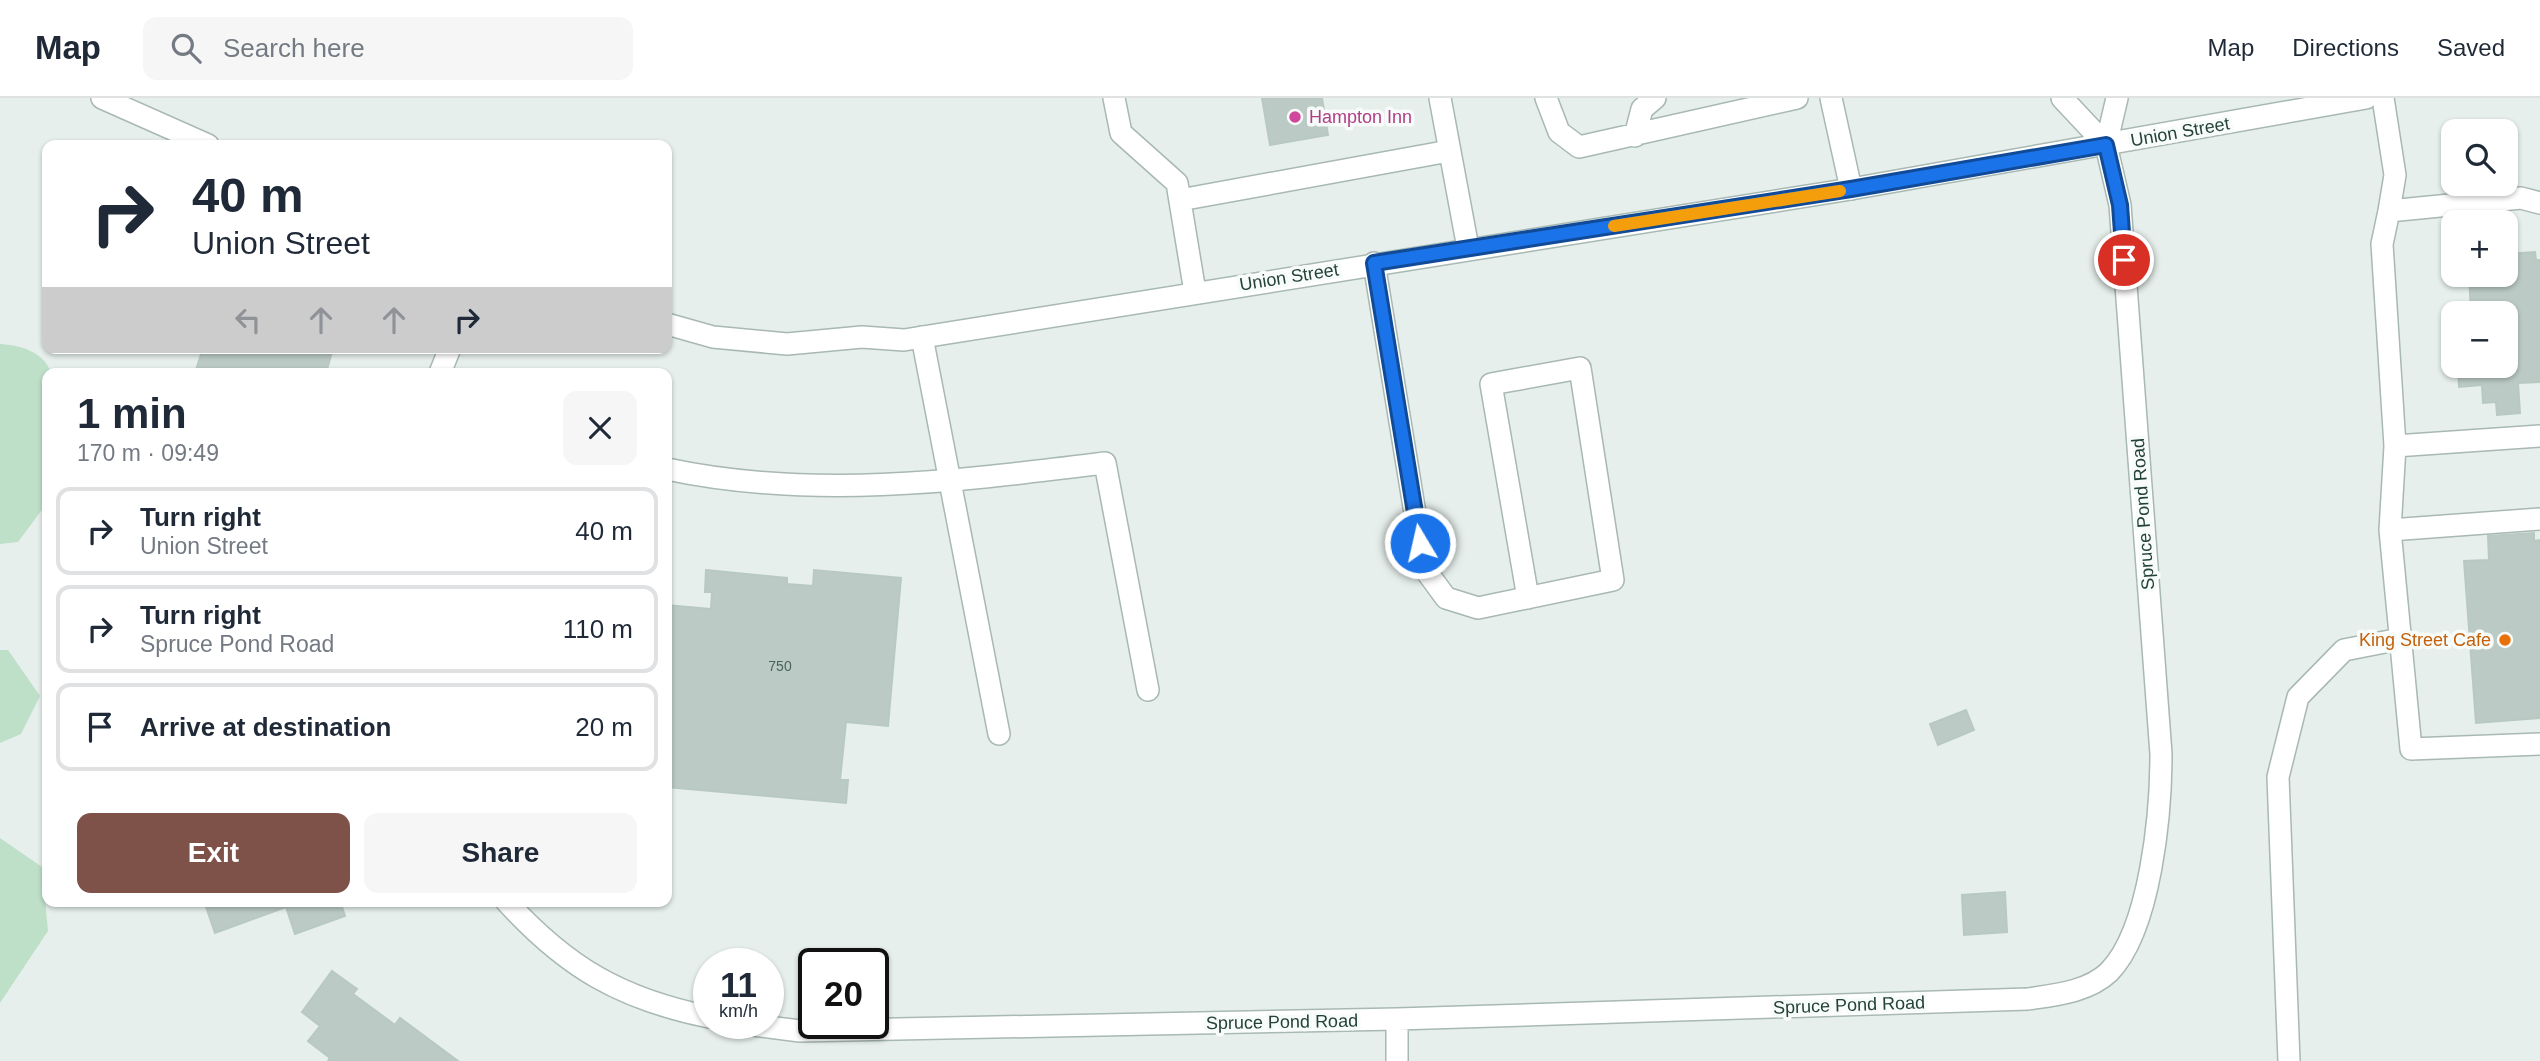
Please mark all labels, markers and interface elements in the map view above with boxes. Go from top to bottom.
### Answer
search box [143,17,633,80]
text: Map [35,29,101,66]
icon: search [167,29,205,67]
text: Search here [223,33,365,63]
text: Map [2208,34,2254,61]
text: Directions [2292,34,2399,61]
text: Saved [2437,34,2505,61]
place label: Hampton Inn [1309,107,1412,127]
marker: Hampton Inn [1287,109,1303,125]
street label: Union Street [2129,113,2231,151]
map controls [2441,119,2518,378]
button: search [2441,119,2518,196]
icon: right [77,168,168,259]
text: 40 m [192,168,304,222]
button: + [2441,210,2518,287]
text: Union Street [192,225,370,261]
pin [2094,230,2154,290]
icon: arrive [2105,241,2143,279]
street label: Union Street [1238,259,1340,295]
icon: left [229,301,267,339]
icon: ahead [302,301,340,339]
icon: ahead [375,301,413,339]
icon: right [448,301,486,339]
button: − [2441,301,2518,378]
text: 1 min [77,390,187,437]
button: close [563,391,637,465]
street label: Spruce Pond Road [2128,437,2158,591]
text: 170 m · 09:49 [77,440,219,466]
text: Turn right [140,502,261,532]
position arrow [1383,506,1457,580]
icon: right [81,512,119,550]
text: 40 m [575,516,633,546]
text: Union Street [140,533,268,559]
text: Turn right [140,600,261,630]
icon: right [81,610,119,648]
text: 110 m [563,614,633,644]
place label: King Street Cafe [2359,630,2491,650]
text: Spruce Pond Road [140,631,334,657]
marker: King Street Cafe [2497,632,2513,648]
house number: 750 [768,658,792,674]
icon: arrive [81,708,119,746]
text: Arrive at destination [140,712,391,742]
text: 20 m [575,712,633,742]
button: Exit [77,813,350,893]
button: Share [364,813,637,893]
speed limit sign: 20 [798,948,889,1039]
text: 11 [720,965,757,1004]
street label: Spruce Pond Road [1773,992,1925,1018]
text: km/h [719,1001,758,1021]
street label: Spruce Pond Road [1206,1011,1358,1033]

